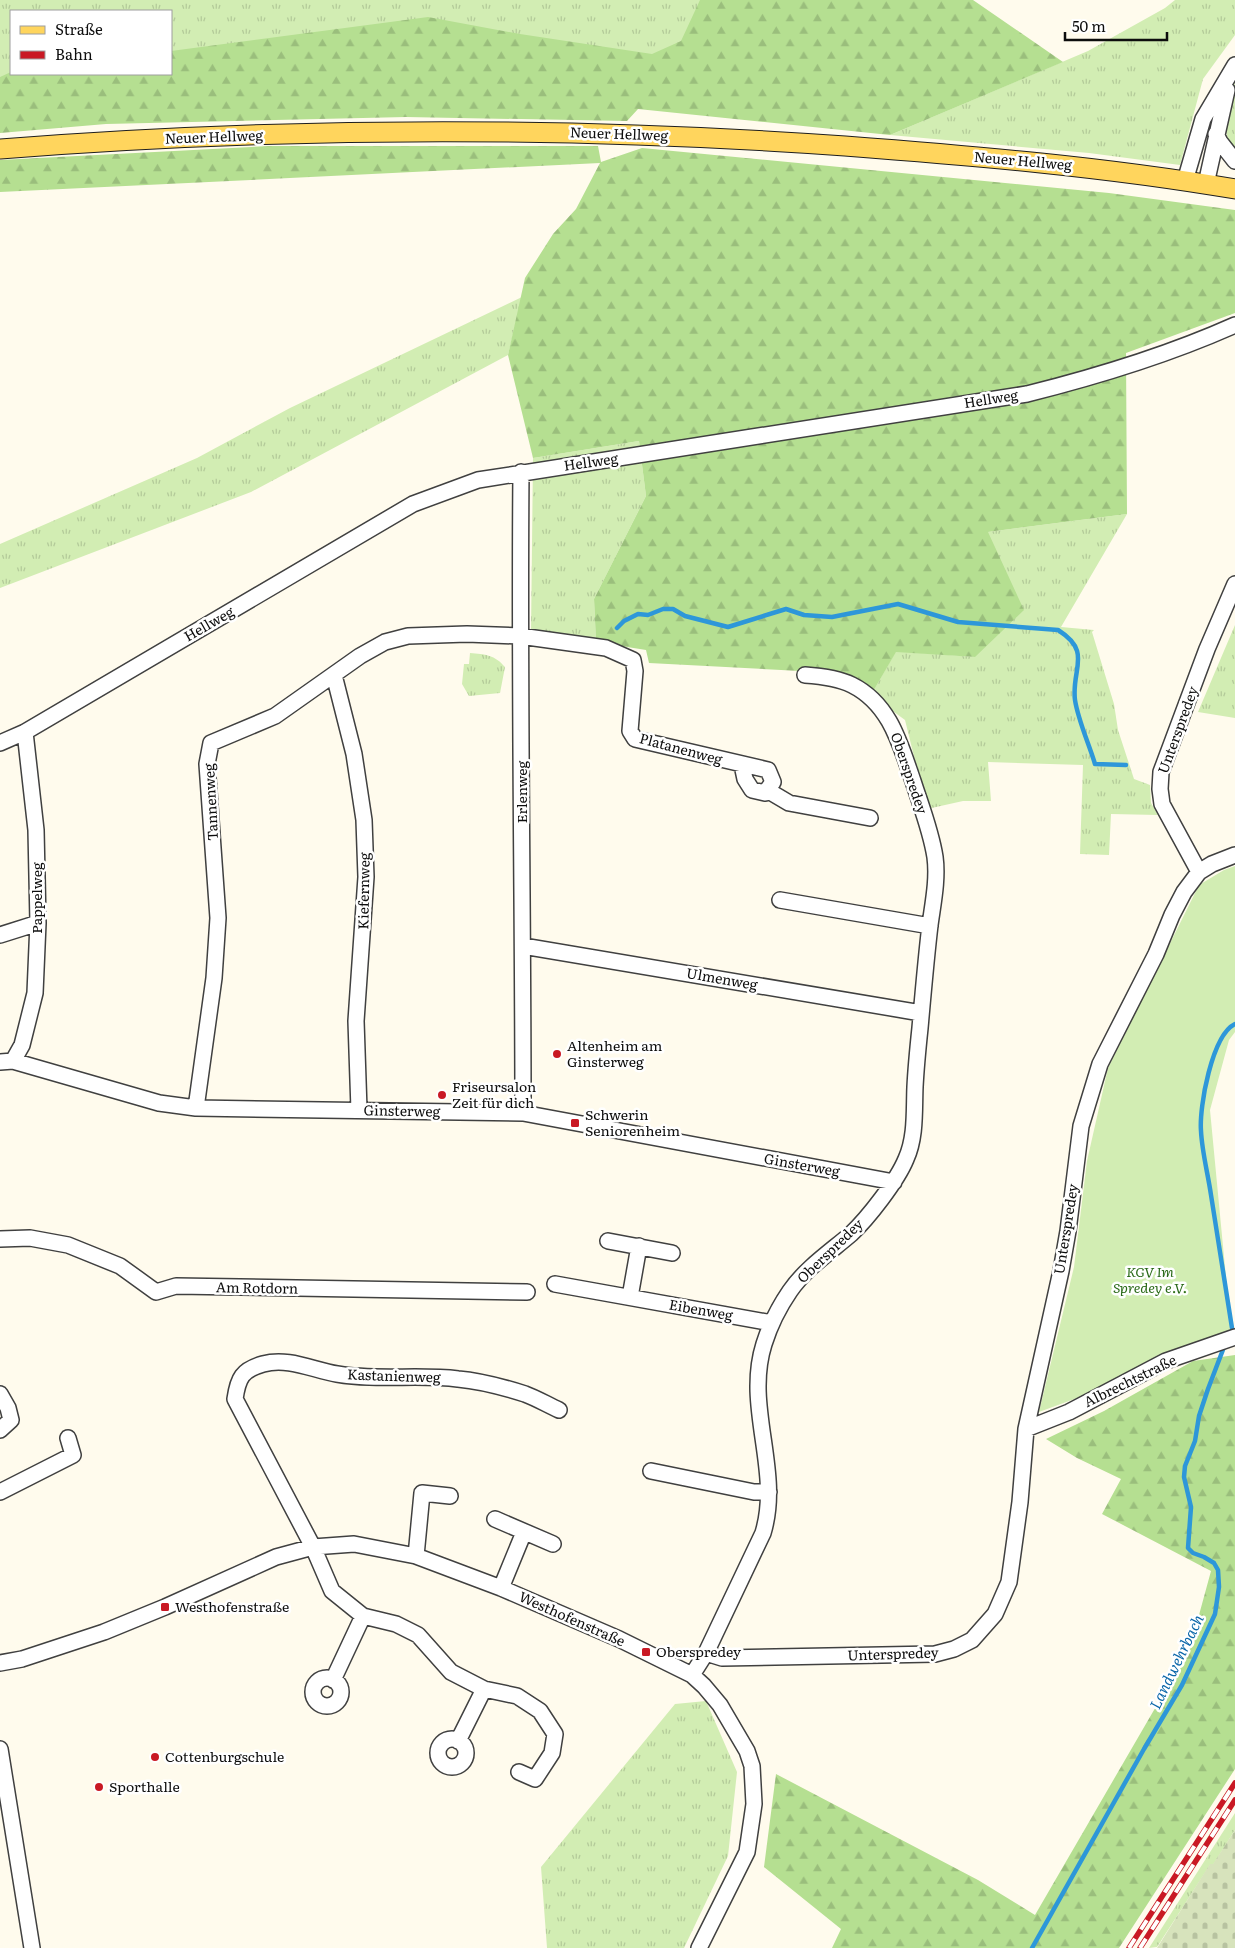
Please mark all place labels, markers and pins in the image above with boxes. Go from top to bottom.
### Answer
place label: Altenheim am Ginsterweg [567,1035,663,1071]
marker: Altenheim am Ginsterweg [551,1048,563,1060]
place label: Friseursalon Zeit für dich [452,1076,536,1112]
marker: Friseursalon Zeit für dich [436,1089,448,1101]
place label: Schwerin Seniorenheim [585,1104,680,1140]
marker: Schwerin Seniorenheim [569,1117,581,1129]
place label: Westhofenstraße [175,1596,289,1616]
marker: Westhofenstraße [159,1601,171,1613]
place label: Oberspredey [656,1641,742,1661]
marker: Oberspredey [640,1646,652,1658]
place label: Cottenburgschule [165,1746,284,1766]
marker: Cottenburgschule [149,1751,161,1763]
place label: Sporthalle [109,1776,180,1796]
marker: Sporthalle [93,1781,105,1793]

